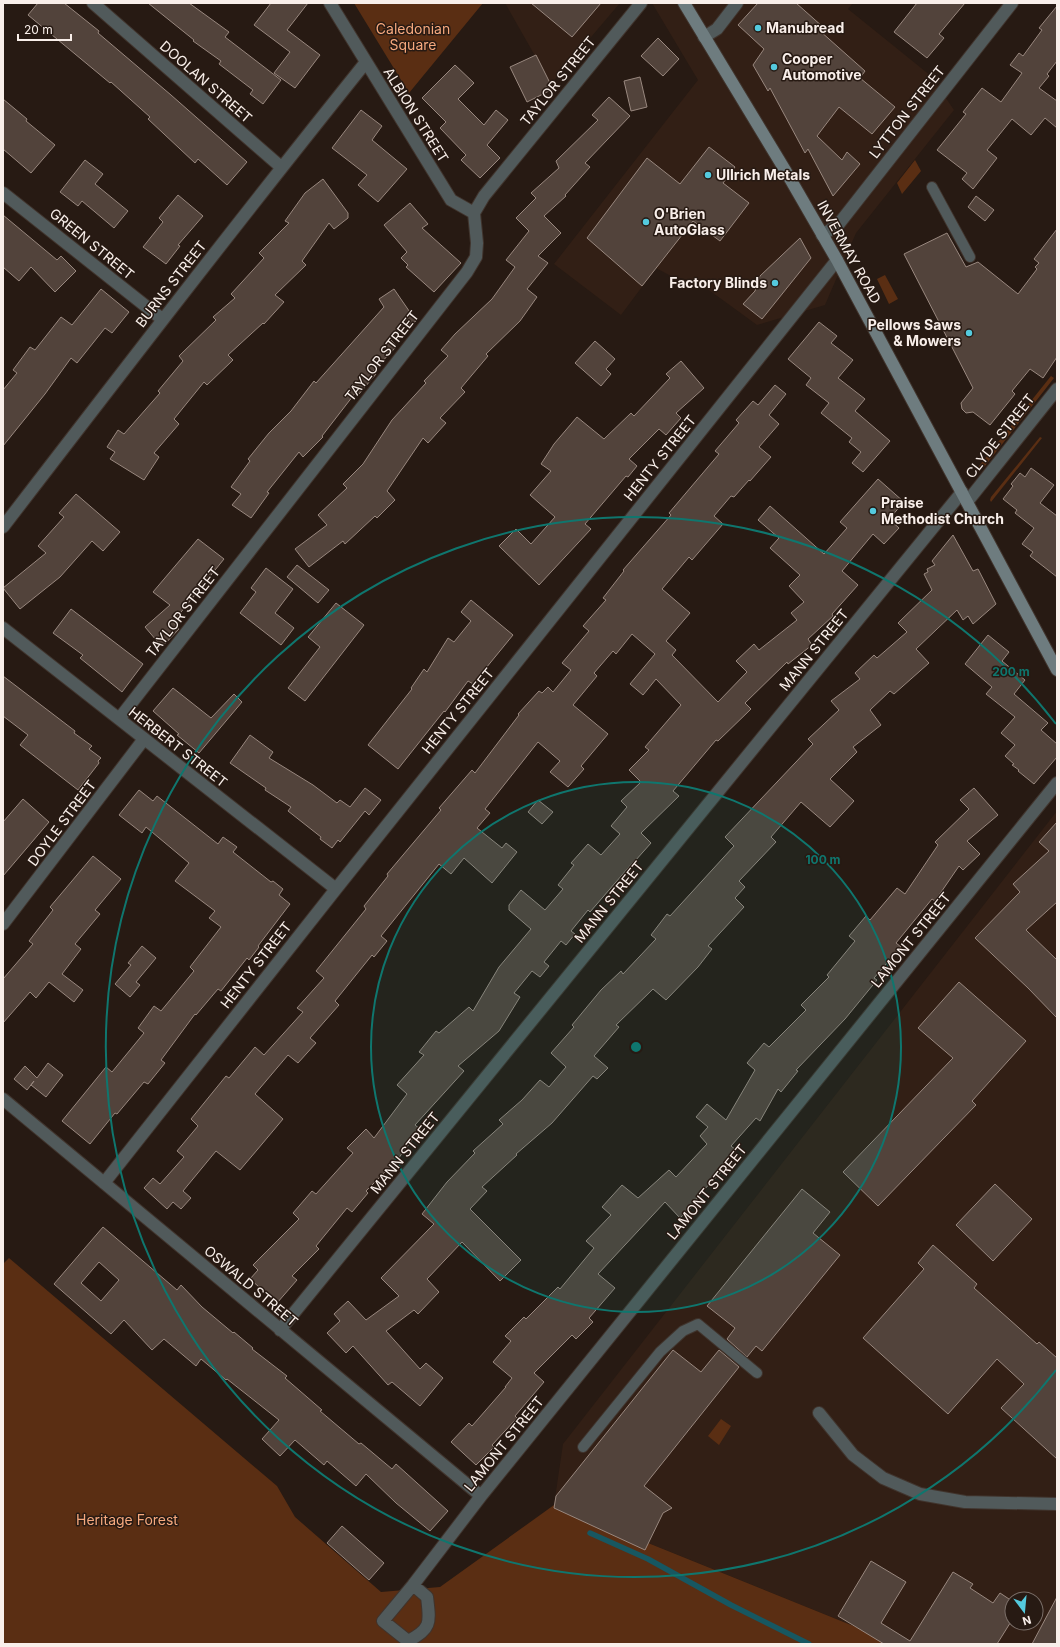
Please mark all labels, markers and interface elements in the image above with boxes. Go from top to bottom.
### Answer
scale bar [18,16,71,42]
place label: Manubread [766,19,844,36]
park label: Caledonian Square [376,20,450,53]
text: 20 m [24,22,53,37]
marker: Manubread [753,23,763,33]
street label: TAYLOR STREET [516,33,599,129]
street label: DOOLAN STREET [157,37,256,126]
place label: Cooper Automotive [782,50,862,83]
marker: Cooper Automotive [769,62,779,72]
street label: LYTTON STREET [865,62,948,161]
street label: ALBION STREET [380,64,452,165]
place label: Ullrich Metals [716,166,810,183]
marker: Ullrich Metals [703,170,713,180]
street label: INVERMAY ROAD [814,197,885,306]
street label: GREEN STREET [47,204,138,283]
place label: O'Brien AutoGlass [654,205,725,238]
marker: O'Brien AutoGlass [641,217,651,227]
street label: BURNS STREET [132,237,210,330]
place label: Factory Blinds [669,274,767,291]
marker: Factory Blinds [770,278,780,288]
street label: TAYLOR STREET [341,307,422,404]
place label: Pellows Saws & Mowers [868,316,961,349]
marker: Pellows Saws & Mowers [964,328,974,338]
street label: CLYDE STREET [961,390,1038,481]
street label: HENTY STREET [620,412,699,504]
place label: Praise Methodist Church [881,494,1004,527]
marker: Praise Methodist Church [868,506,878,516]
street label: TAYLOR STREET [142,563,223,660]
street label: MANN STREET [775,605,852,694]
text: 200 m [992,664,1030,679]
street label: HENTY STREET [418,665,497,757]
street label: HERBERT STREET [126,703,231,790]
street label: DOYLE STREET [24,776,99,869]
text: 100 m [805,852,841,867]
street label: MANN STREET [570,857,647,946]
street label: LAMONT STREET [867,889,954,991]
street label: HENTY STREET [217,918,295,1011]
centre of rings [629,1040,643,1054]
street label: MANN STREET [366,1108,443,1197]
street label: LAMONT STREET [663,1141,750,1243]
street label: OSWALD STREET [201,1241,302,1330]
street label: LAMONT STREET [460,1393,547,1495]
park label: Heritage Forest [76,1511,178,1528]
north arrow [1004,1591,1044,1631]
text: N [1021,1613,1033,1628]

